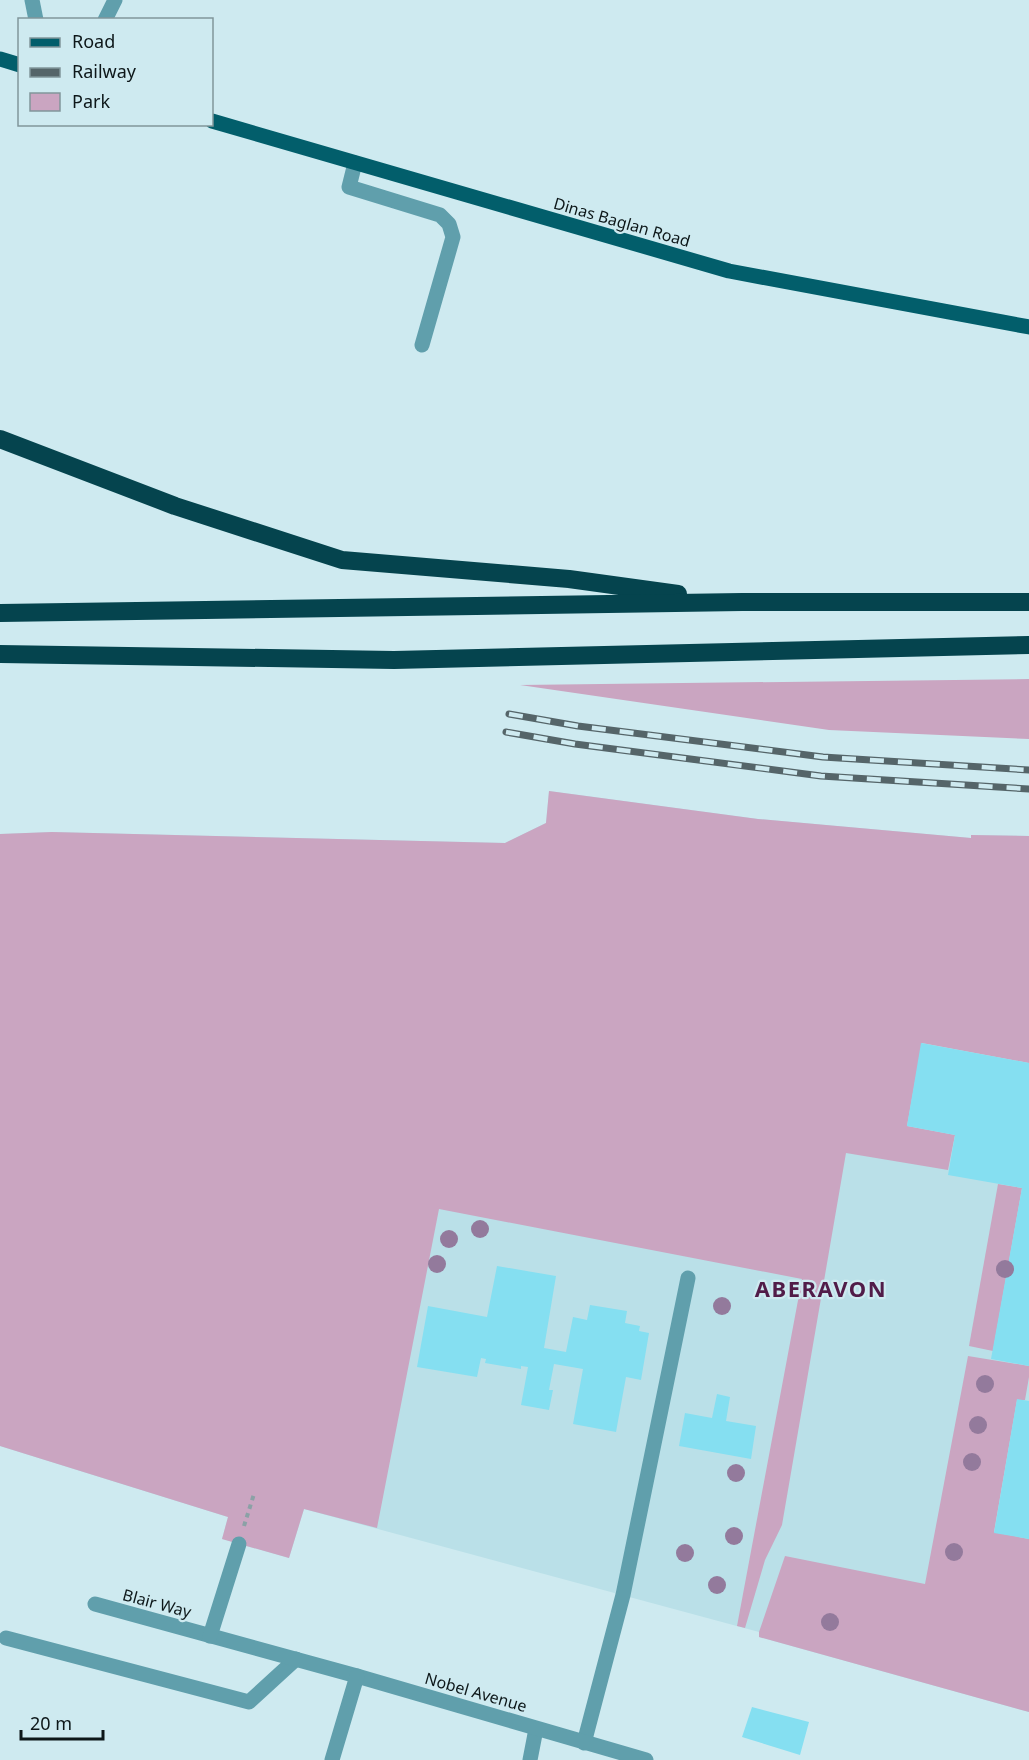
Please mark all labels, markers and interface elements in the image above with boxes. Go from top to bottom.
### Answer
legend [18,18,213,126]
text: Road [72,29,115,53]
text: Railway [72,59,137,83]
text: Park [72,89,110,113]
street label: Dinas Baglan Road [551,192,693,252]
district label: ABERAVON [755,1273,887,1303]
street label: Blair Way [120,1583,195,1623]
street label: Nobel Avenue [422,1667,530,1717]
scale bar [21,1703,104,1741]
text: 20 m [30,1711,72,1735]

